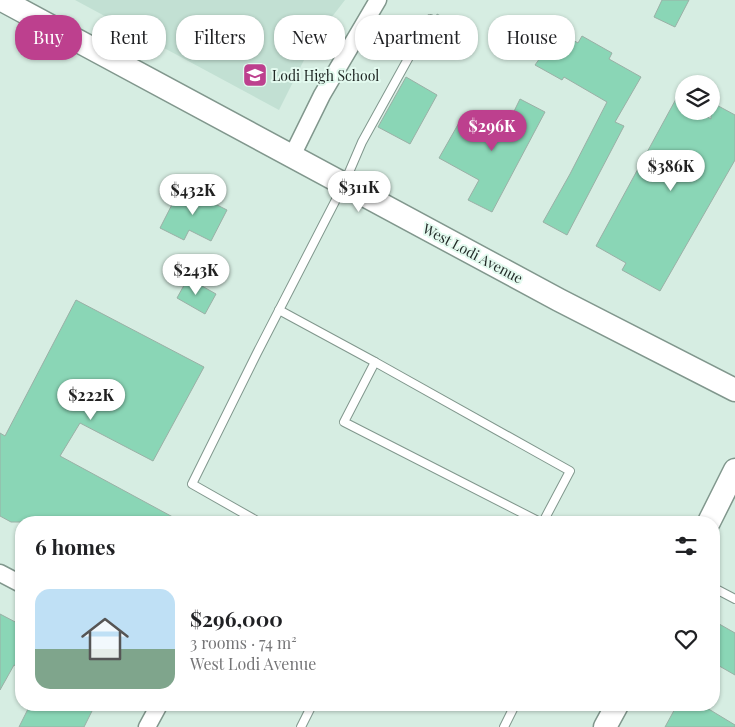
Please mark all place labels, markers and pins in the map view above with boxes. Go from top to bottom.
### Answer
school or university icon: Lodi High School [242,62,268,88]
place label: Lodi High School [272,66,379,85]
pin: $296K [457,110,527,152]
pin: $386K [636,150,706,192]
pin: $311K [324,170,394,213]
pin: $432K [158,174,228,216]
pin: $243K [161,254,231,296]
pin: $222K [56,378,126,421]

